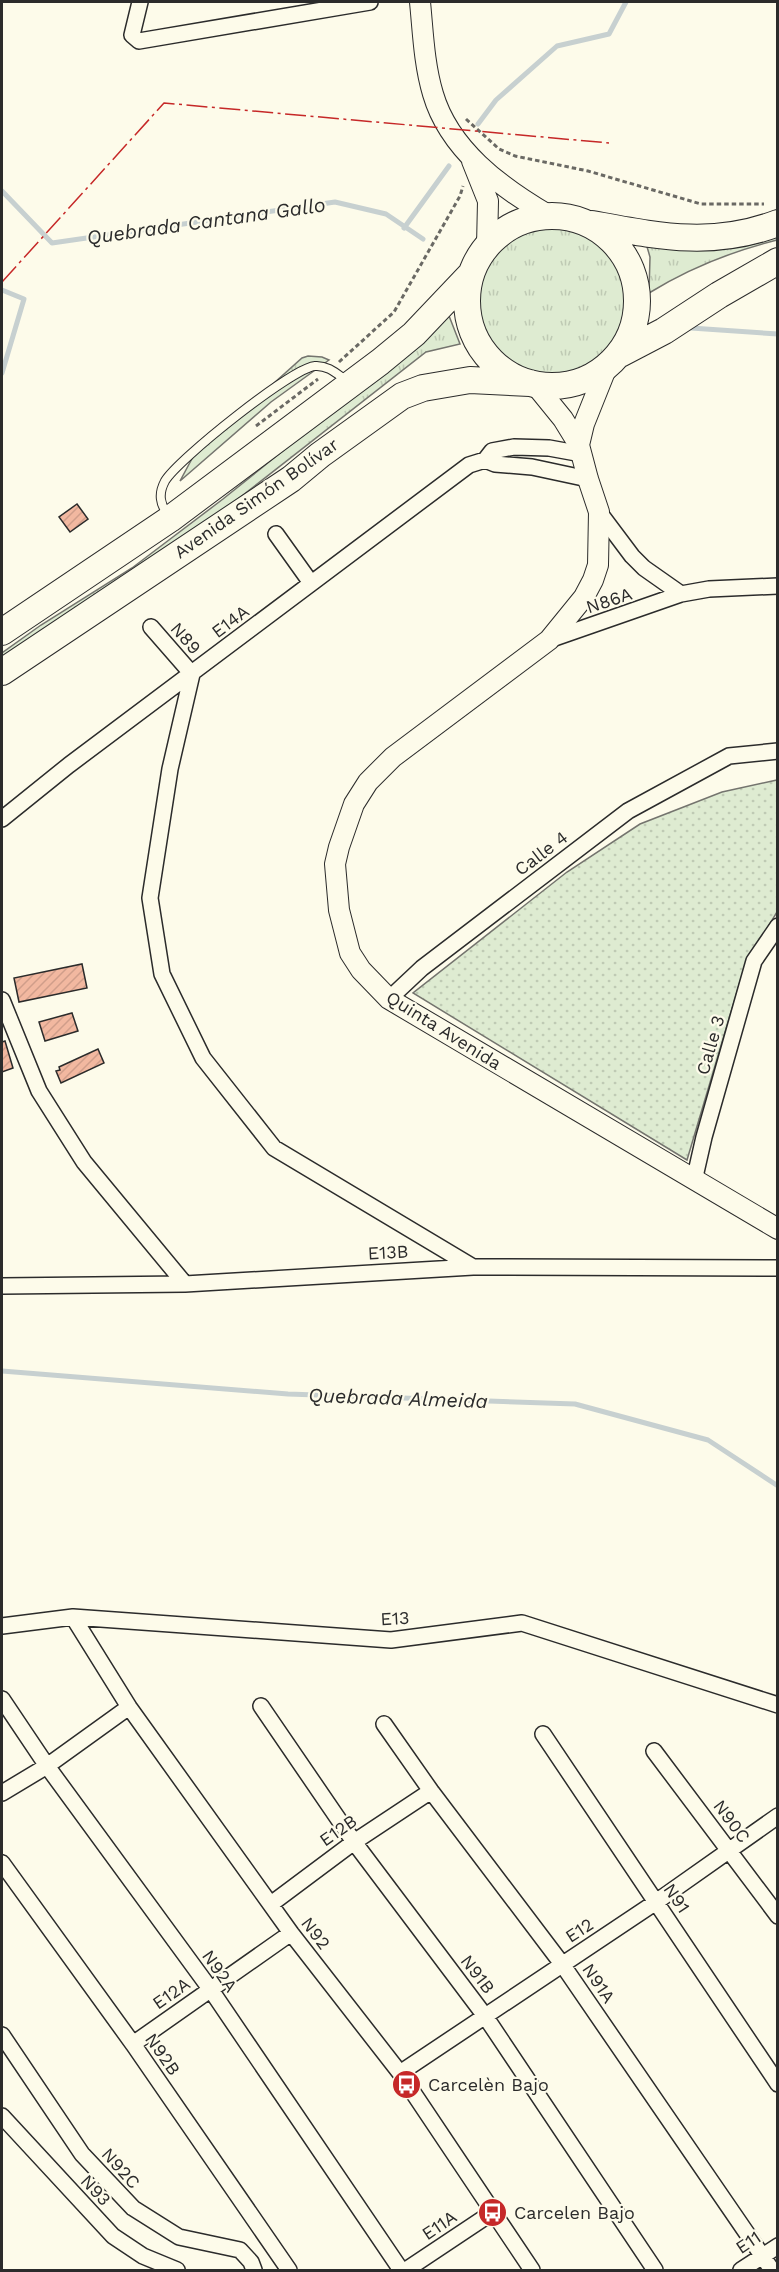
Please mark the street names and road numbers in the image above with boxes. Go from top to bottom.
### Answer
street label: Avenida Simón Bolívar [170,433,342,563]
street label: N86A [583,583,635,617]
street label: E14A [207,600,253,642]
street label: N89 [166,618,206,658]
street label: Calle 4 [510,826,572,880]
street label: Quinta Avenida [383,986,505,1074]
street label: Calle 3 [692,1013,728,1077]
street label: E13B [367,1240,409,1264]
street label: E13 [380,1607,410,1629]
street label: N90C [709,1796,755,1846]
street label: E12B [315,1810,361,1850]
street label: N91 [660,1879,694,1917]
street label: N92 [297,1913,335,1953]
street label: E12 [561,1913,597,1947]
street label: N92A [198,1946,242,1996]
street label: N91B [457,1950,499,1998]
street label: N91A [578,1959,620,2007]
street label: E12A [148,1973,194,2013]
street label: N92B [141,2029,185,2079]
street label: N92C [97,2143,145,2193]
street label: N93 [77,2170,115,2210]
street label: E11A [418,2206,460,2244]
street label: E11 [732,2226,764,2258]

